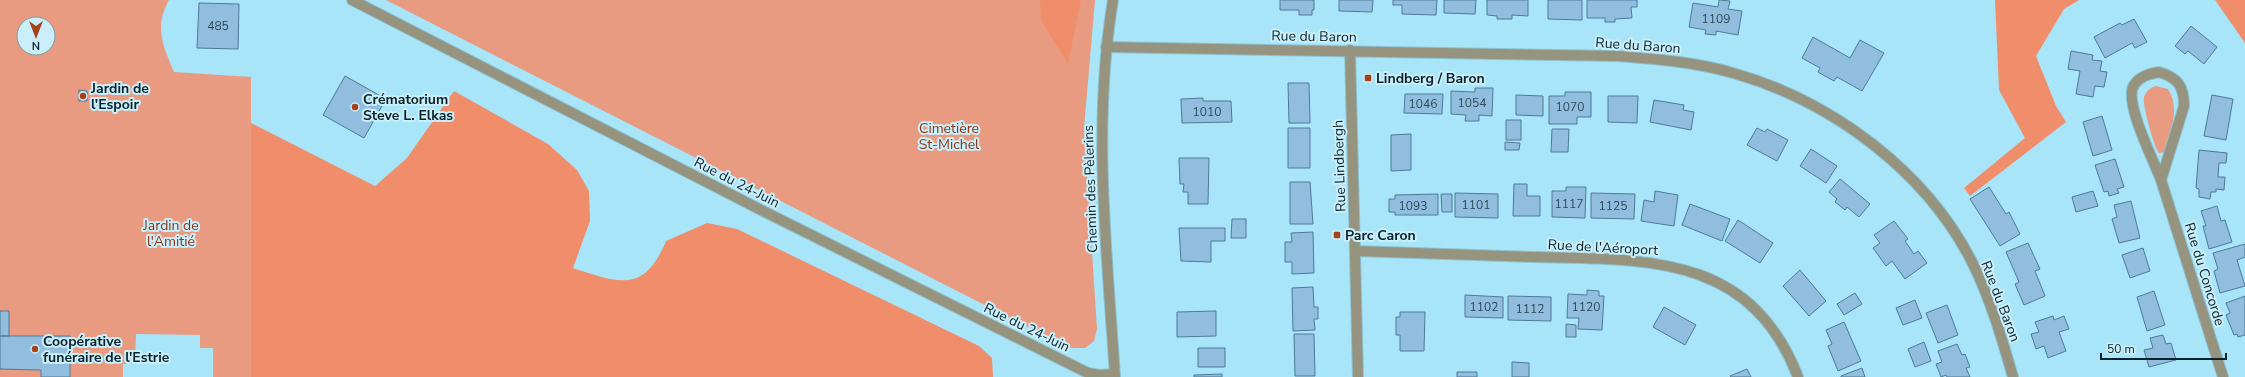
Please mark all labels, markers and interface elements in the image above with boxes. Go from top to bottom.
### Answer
house number: 1109 [1702,11,1730,27]
north arrow [16,16,56,56]
house number: 485 [207,18,229,34]
street label: Rue du Baron [1271,26,1357,47]
street label: Rue du Baron [1595,33,1681,58]
text: N [32,38,40,53]
place label: Lindberg / Baron [1376,69,1485,88]
marker: Lindberg / Baron [1363,73,1373,83]
place label: Jardin de l'Espoir [90,79,149,114]
place label: Crématorium Steve L. Elkas [363,90,453,125]
marker: Jardin de l'Espoir [78,91,88,101]
house number: 1054 [1458,95,1486,111]
house number: 1046 [1409,96,1437,112]
house number: 1070 [1556,99,1584,115]
marker: Crématorium Steve L. Elkas [350,102,360,112]
house number: 1010 [1193,104,1221,120]
park label: Cimetière St-Michel [919,119,980,154]
street label: Rue Lindbergh [1328,120,1351,212]
street label: Chemin des Pèlerins [1079,124,1102,253]
street label: Rue du 24-Juin [691,153,783,212]
house number: 1117 [1555,196,1583,212]
house number: 1101 [1462,197,1490,213]
house number: 1093 [1399,198,1427,214]
house number: 1125 [1599,198,1627,214]
park label: Jardin de l'Amitié [142,216,199,251]
street label: Rue du Concorde [2180,220,2229,328]
place label: Parc Caron [1345,226,1416,245]
marker: Parc Caron [1332,230,1342,240]
street label: Rue de l'Aéroport [1547,235,1659,260]
street label: Rue du Baron [1976,258,2025,344]
street label: Rue du 24-Juin [980,298,1073,357]
house number: 1102 [1470,299,1498,315]
house number: 1120 [1572,299,1600,315]
house number: 1112 [1516,301,1544,317]
place label: Coopérative funéraire de l'Estrie [43,332,170,367]
scale bar [2101,335,2226,361]
text: 50 m [2107,341,2135,357]
marker: Coopérative funéraire de l'Estrie [30,344,40,354]

